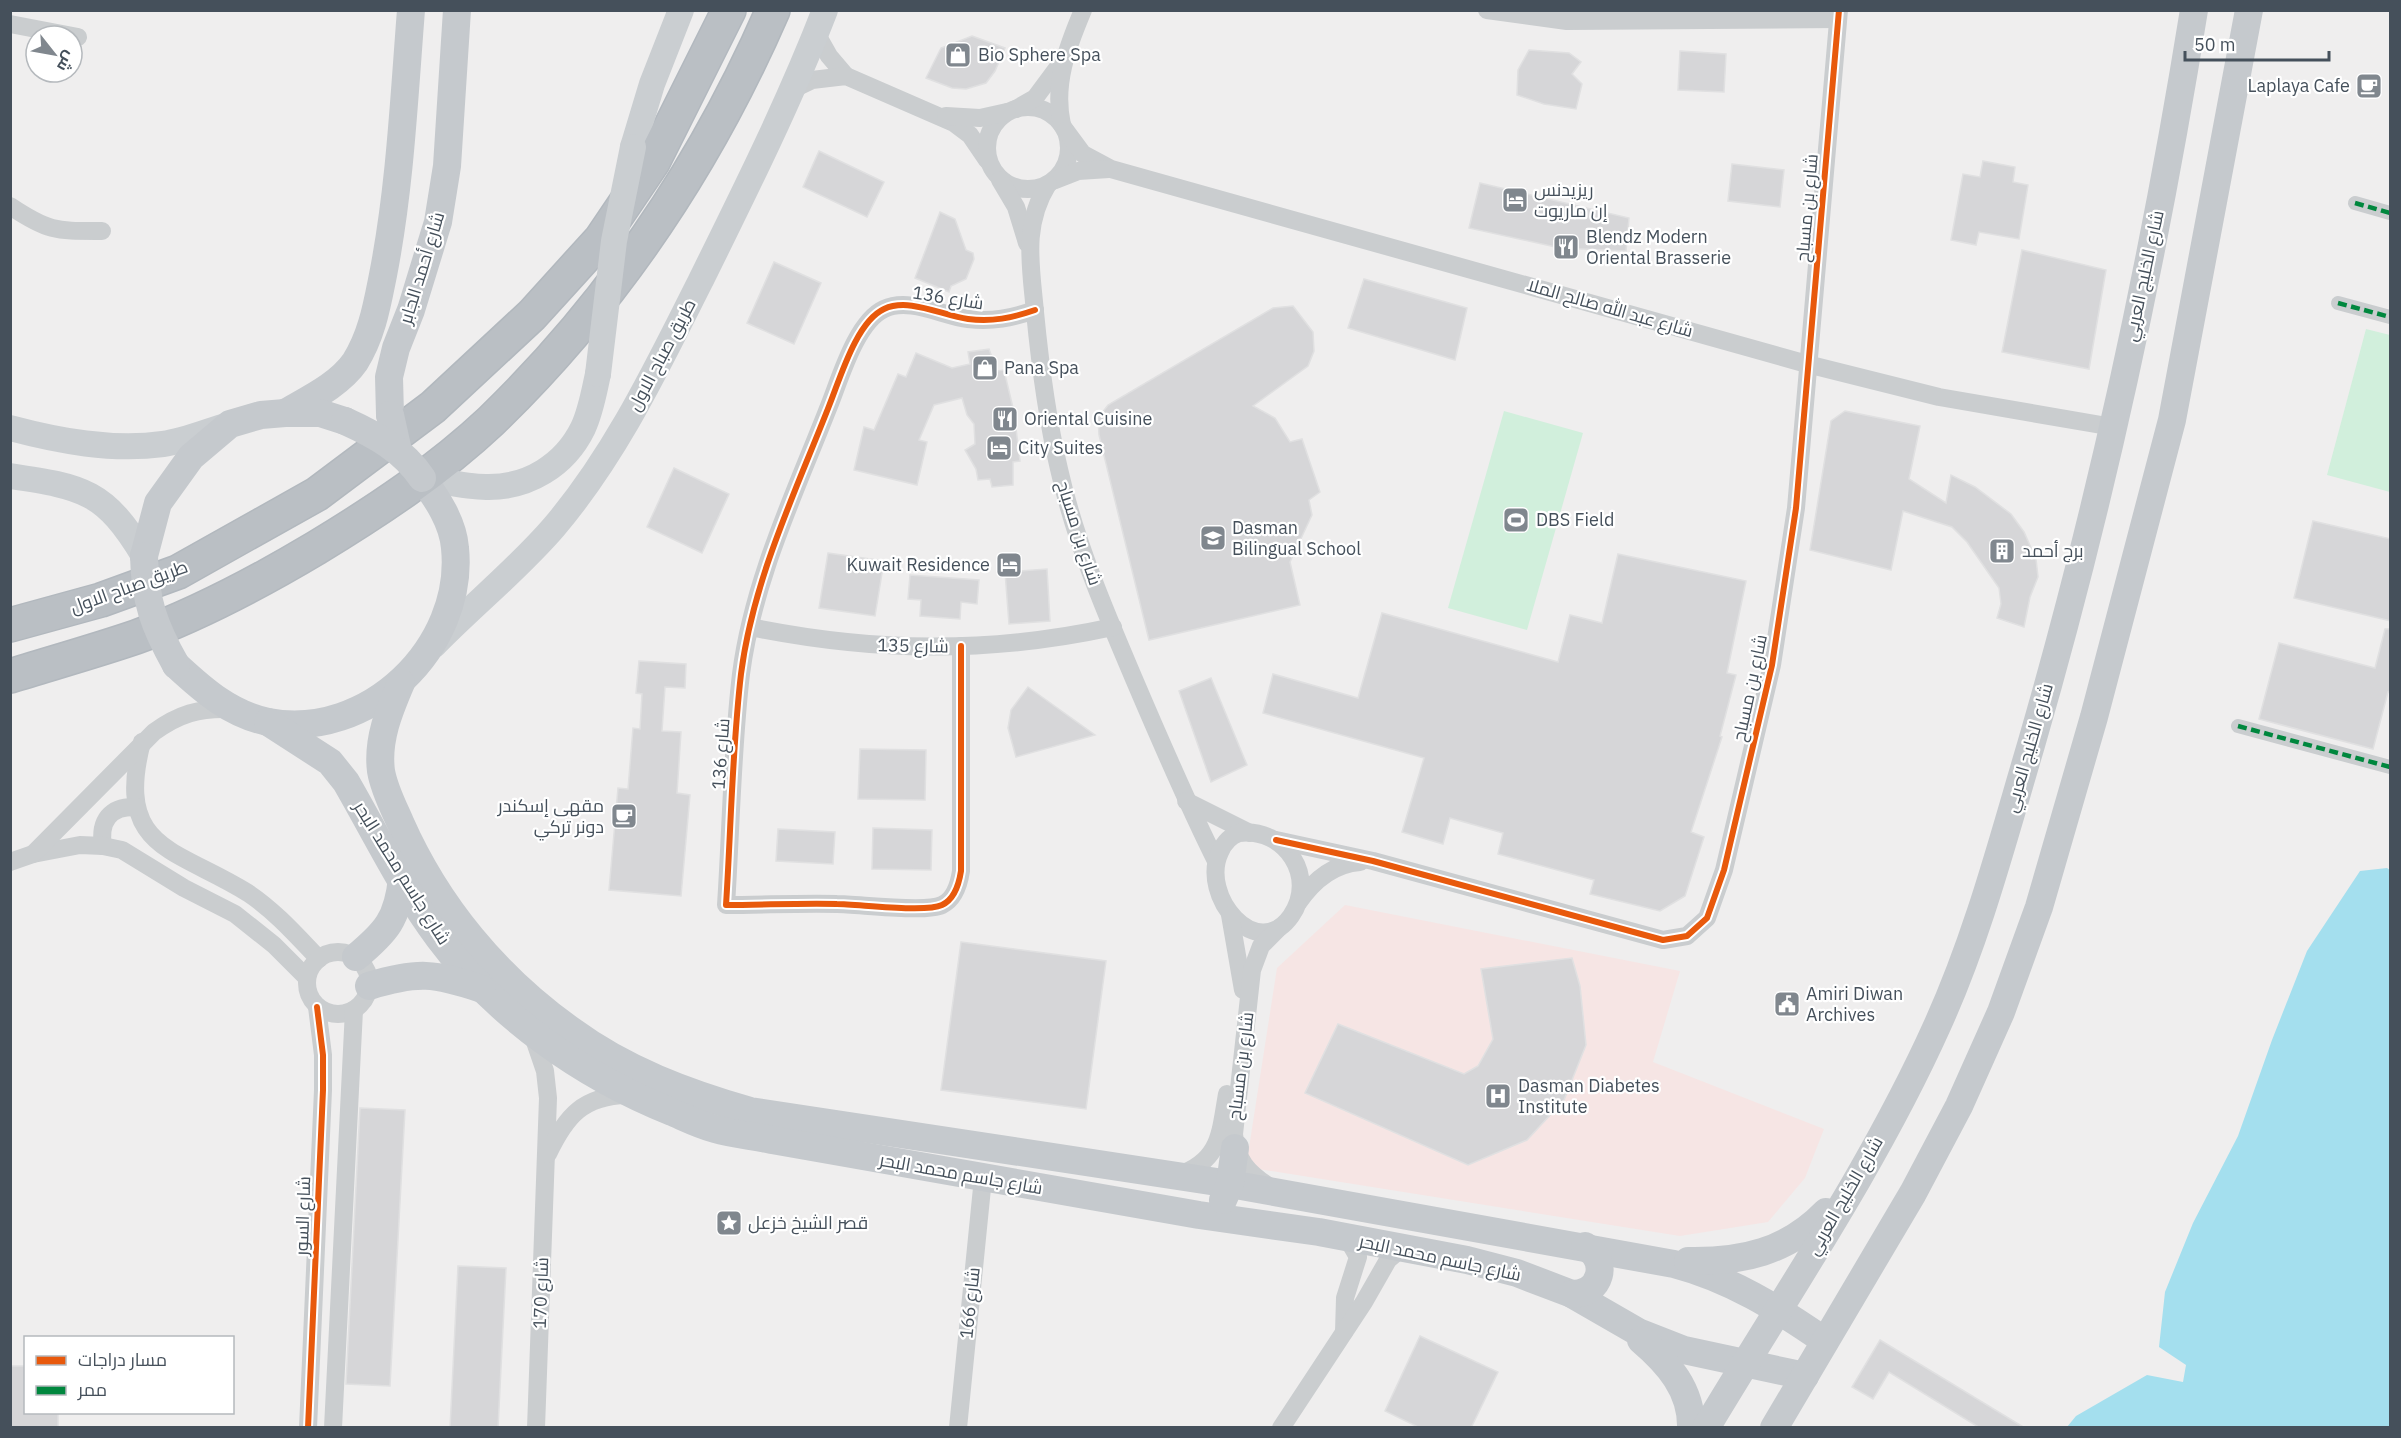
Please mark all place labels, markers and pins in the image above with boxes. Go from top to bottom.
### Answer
shop icon: Bio Sphere Spa [943,40,973,70]
place label: Bio Sphere Spa [978,43,1101,66]
cafe icon: Laplaya Cafe [2354,71,2384,101]
place label: Laplaya Cafe [2248,74,2350,97]
place label: ريزيدنس إن ماريوت [1534,178,1608,222]
hotel icon: ريزيدنس إن ماريوت [1500,185,1530,215]
place label: Blendz Modern Oriental Brasserie [1586,225,1731,269]
restaurant icon: Blendz Modern Oriental Brasserie [1551,232,1581,262]
shop icon: Pana Spa [970,353,1000,383]
place label: Pana Spa [1004,356,1079,379]
restaurant icon: Oriental Cuisine [990,404,1020,434]
place label: Oriental Cuisine [1024,407,1152,430]
hotel icon: City Suites [984,433,1014,463]
place label: City Suites [1018,436,1103,459]
sports icon: DBS Field [1501,505,1531,535]
place label: DBS Field [1536,508,1614,531]
place label: Dasman Bilingual School [1232,516,1361,560]
school or university icon: Dasman Bilingual School [1198,523,1228,553]
building icon: برج أحمد [1987,536,2017,566]
place label: برج أحمد [2022,539,2084,563]
hotel icon: Kuwait Residence [994,550,1024,580]
place label: Kuwait Residence [846,553,990,576]
place label: مقهى إسكندر دونر تركي [497,794,604,841]
cafe icon: مقهى إسكندر دونر تركي [609,801,639,831]
place label: Amiri Diwan Archives [1806,982,1903,1026]
public building icon: Amiri Diwan Archives [1772,989,1802,1019]
place label: Dasman Diabetes Institute [1518,1074,1660,1118]
hospital icon: Dasman Diabetes Institute [1483,1081,1513,1111]
place icon: قصر الشيخ خزعل [714,1208,744,1238]
place label: قصر الشيخ خزعل [748,1211,868,1235]

